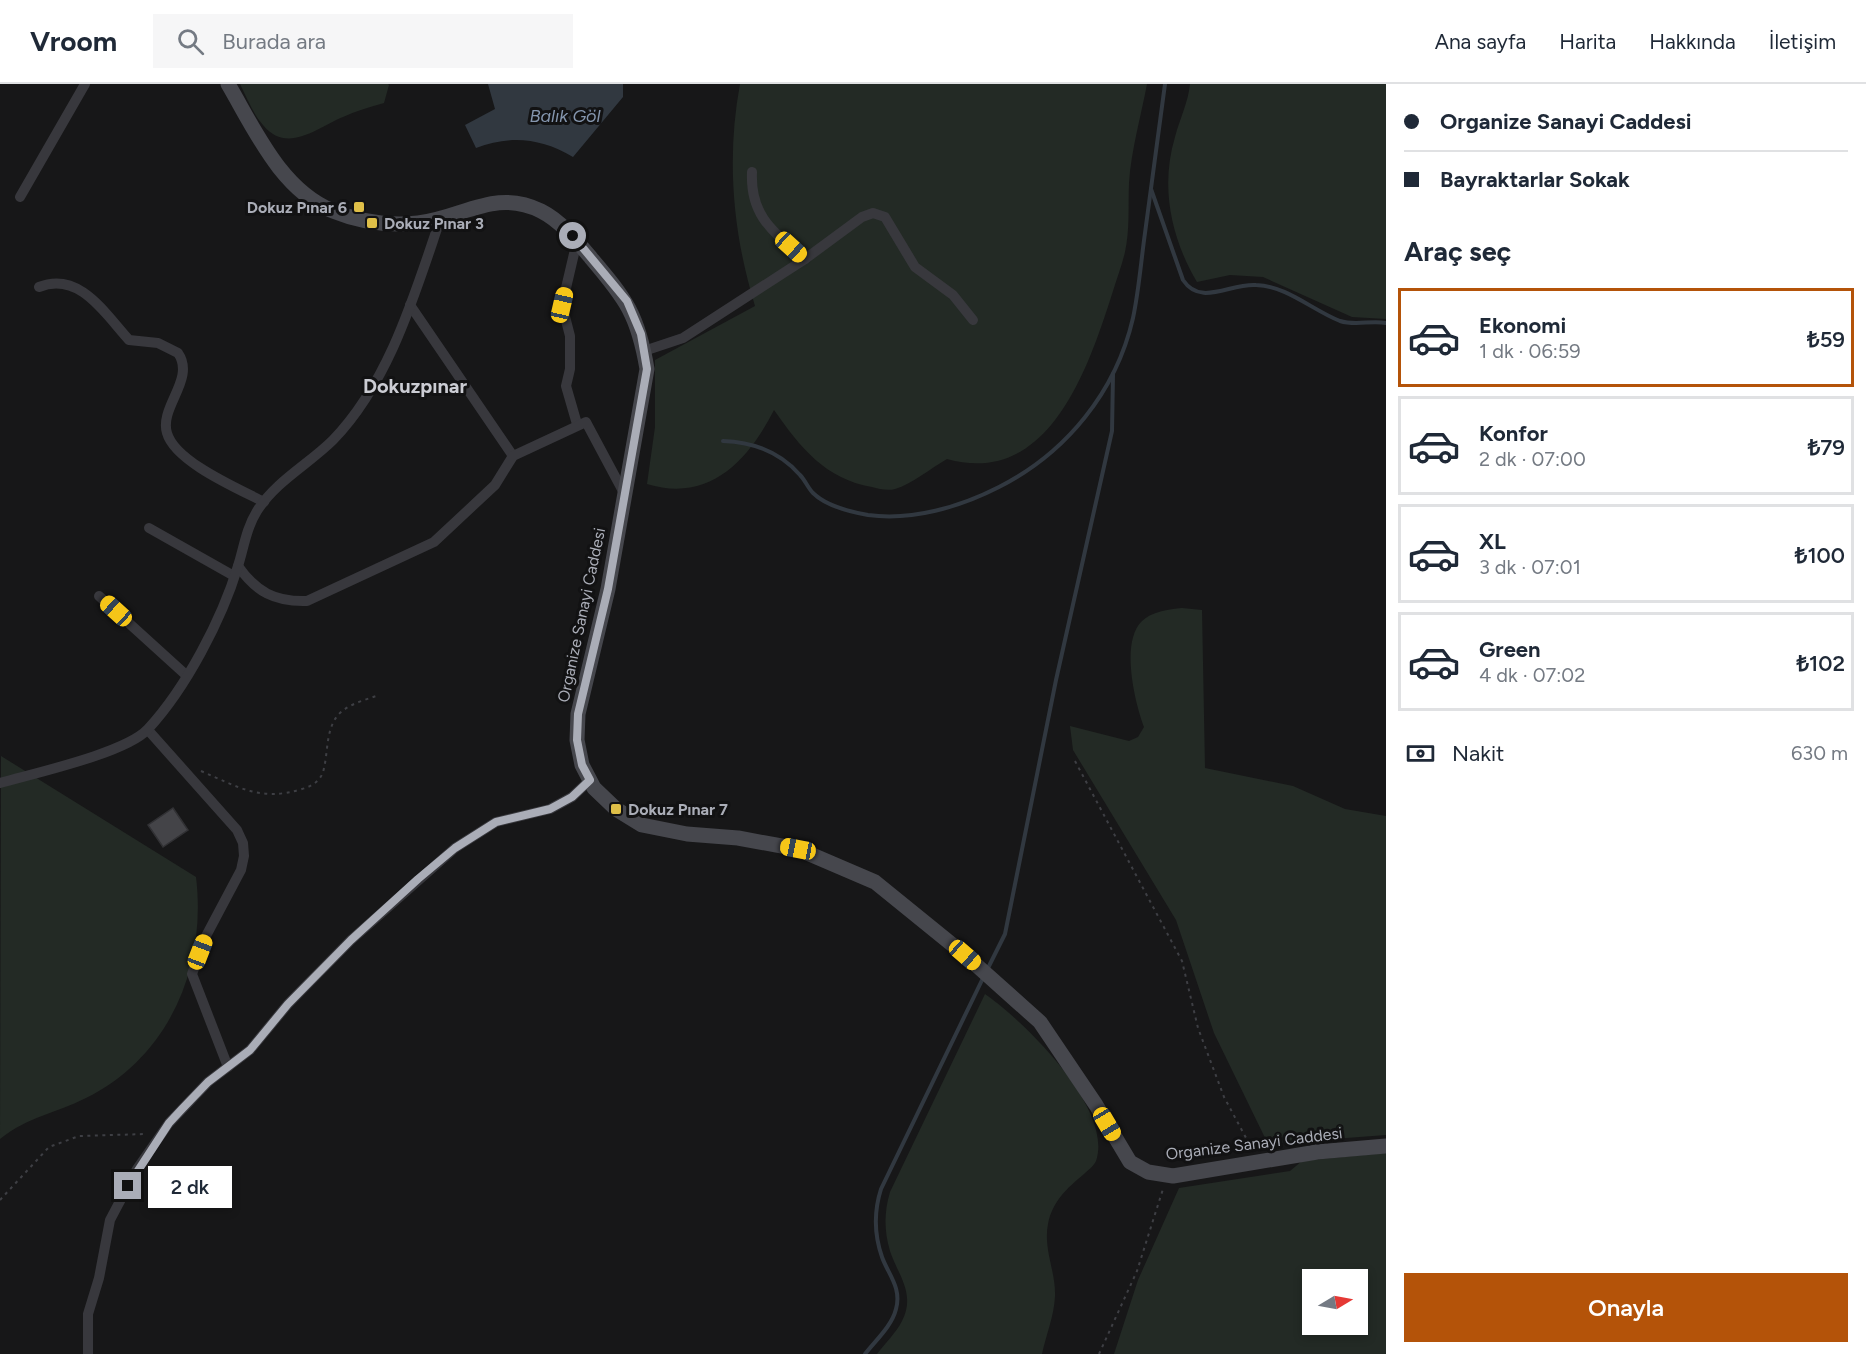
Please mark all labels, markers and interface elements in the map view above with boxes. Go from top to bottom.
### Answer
search box [153,14,573,68]
text: Vroom [30,24,117,58]
icon: search [174,25,207,58]
text: Burada ara [222,28,326,55]
text: Ana sayfa [1435,29,1526,54]
text: Harita [1559,29,1616,54]
text: Hakkında [1649,29,1736,54]
text: İletişim [1769,29,1836,54]
water label: Balık Göl [529,105,602,127]
text: Organize Sanayi Caddesi [1440,108,1692,135]
text: Bayraktarlar Sokak [1440,166,1630,193]
place label: Dokuz Pınar 6 [247,198,347,217]
marker: Dokuz Pınar 6 [352,200,366,214]
place label: Dokuz Pınar 3 [384,214,484,233]
marker: Dokuz Pınar 3 [365,216,379,230]
route start [559,222,586,249]
car [772,228,810,266]
text: Araç seç [1404,235,1511,268]
car [549,285,575,325]
icon: car [1407,311,1461,365]
text: Ekonomi [1479,312,1566,339]
text: ₺59 [1807,326,1845,353]
text: 1 dk · 06:59 [1479,339,1581,363]
district label: Dokuzpınar [363,374,467,398]
icon: car [1407,419,1461,473]
text: Konfor [1479,420,1548,447]
text: ₺79 [1808,434,1845,461]
text: 2 dk · 07:00 [1479,447,1586,471]
street label: Organize Sanayi Caddesi [554,526,609,704]
icon: car [1407,527,1461,581]
text: XL [1479,528,1506,555]
text: ₺100 [1795,542,1845,569]
text: 3 dk · 07:01 [1479,555,1581,579]
car [97,592,135,630]
icon: car [1407,635,1461,689]
text: Green [1479,636,1541,663]
text: ₺102 [1796,650,1845,677]
text: 4 dk · 07:02 [1479,663,1585,687]
icon: cash [1404,737,1437,770]
text: Nakit [1452,740,1504,767]
text: 630 m [1791,741,1848,765]
place label: Dokuz Pınar 7 [628,800,728,819]
marker: Dokuz Pınar 7 [609,802,623,816]
car [779,837,817,861]
car [185,932,215,972]
car [946,936,984,974]
car [1090,1104,1124,1144]
street label: Organize Sanayi Caddesi [1165,1123,1344,1164]
callout: 2 dk [149,1165,233,1207]
route end [114,1172,141,1199]
text: 2 dk [171,1175,209,1199]
north arrow [1302,1269,1368,1335]
map controls [1302,1269,1368,1335]
button: Onayla [1404,1273,1848,1342]

